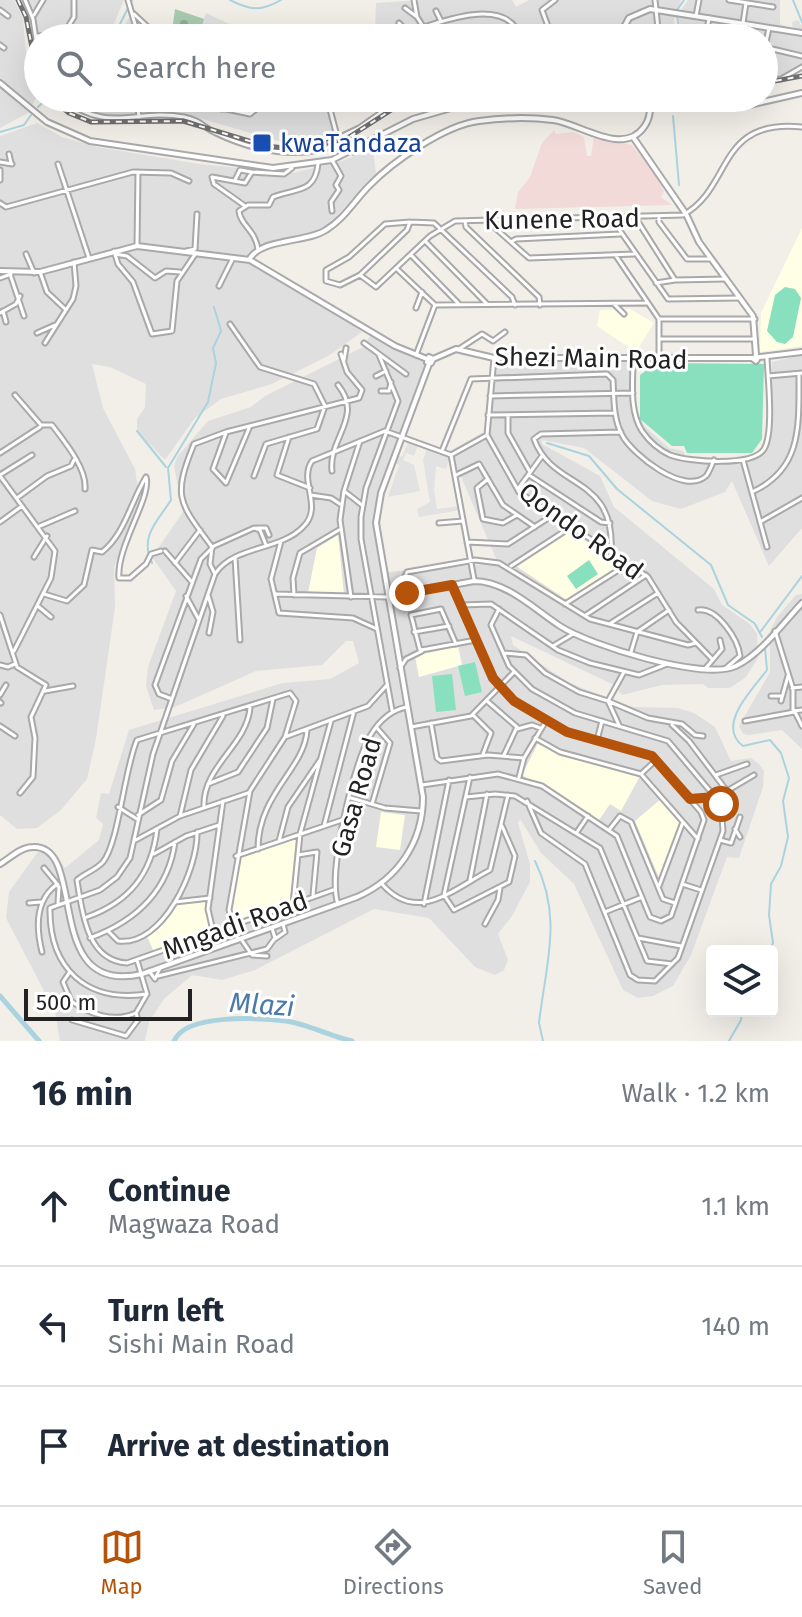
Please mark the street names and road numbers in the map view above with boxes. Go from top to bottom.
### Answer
street label: Kunene Road [484,203,640,236]
street label: Shezi Main Road [494,341,688,376]
street label: Qondo Road [513,476,649,587]
street label: Gasa Road [325,734,388,861]
street label: Mngadi Road [158,885,312,966]

